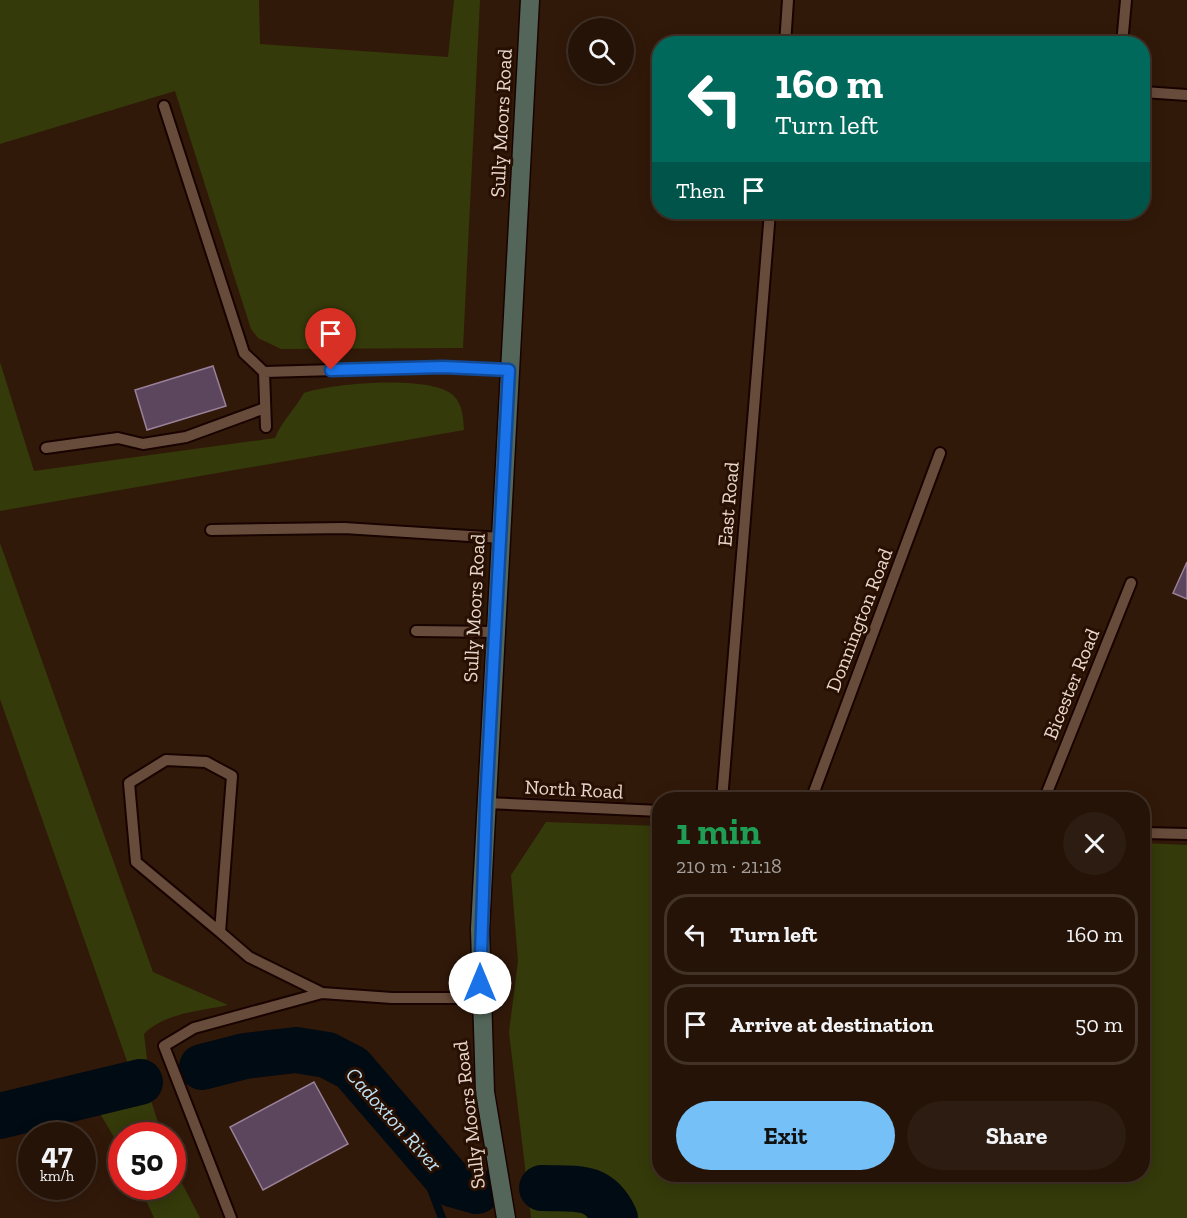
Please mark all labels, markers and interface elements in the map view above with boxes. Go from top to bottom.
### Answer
map controls [568,18,634,84]
button: search [568,18,634,84]
street label: Sully Moors Road [485,48,517,198]
text: 160 m [775,58,883,109]
icon: left [676,60,754,138]
text: Turn left [775,109,878,141]
icon: arrive [737,174,770,207]
text: Then [676,177,725,204]
pin [305,308,356,370]
icon: arrive [314,317,347,350]
street label: East Road [712,461,744,547]
street label: Sully Moors Road [458,533,490,683]
street label: Donnington Road [821,545,897,695]
street label: Bicester Road [1038,625,1104,743]
street label: North Road [524,774,624,804]
text: 1 min [676,810,761,853]
button: close [1063,812,1126,875]
text: 210 m · 21:18 [676,854,782,878]
icon: left [679,918,712,951]
text: Turn left [730,921,817,948]
text: 160 m [1066,921,1123,948]
position arrow [448,951,512,1015]
icon: arrive [679,1008,712,1041]
text: Arrive at destination [730,1011,933,1038]
text: 50 m [1075,1011,1123,1038]
street label: Sully Moors Road [448,1040,490,1190]
water label: Cadoxton River [341,1062,448,1177]
button: Exit [676,1101,895,1170]
button: Share [907,1101,1126,1170]
speed limit sign: 50 [108,1122,186,1200]
text: 47 [41,1136,73,1172]
text: km/h [40,1167,74,1185]

